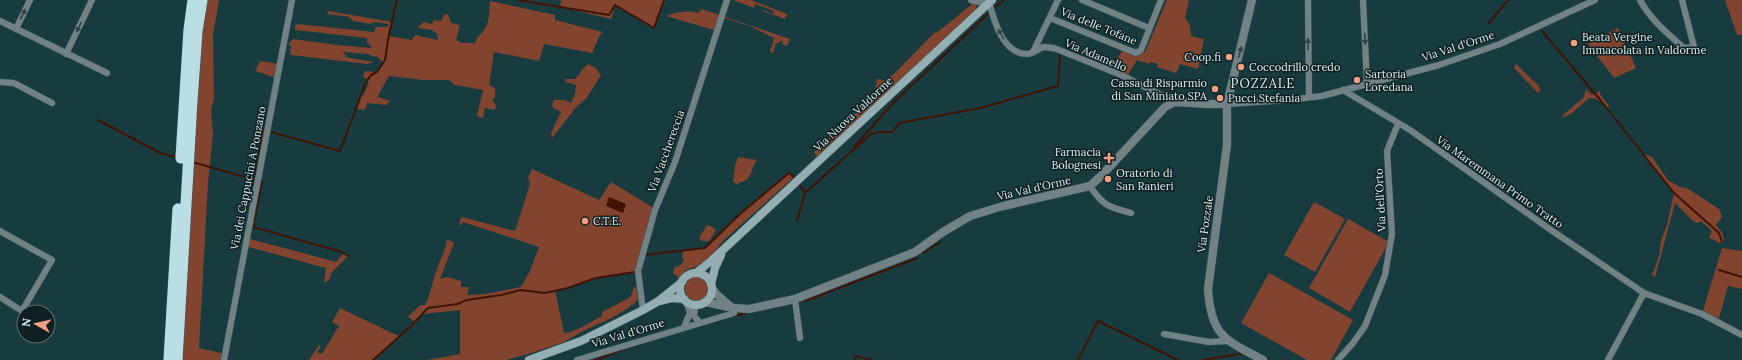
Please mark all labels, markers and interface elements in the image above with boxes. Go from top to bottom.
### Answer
street label: Via delle Tofane [1058,4,1139,48]
one-way arrow [20,9,26,20]
one-way arrow [76,21,83,33]
one-way arrow [998,28,1005,40]
street label: Via Val d'Orme [1419,28,1496,65]
place label: Beata Vergine Immacolata in Valdorme [1582,30,1706,57]
one-way arrow [1362,33,1368,46]
street label: Via Adamello [1062,35,1129,74]
one-way arrow [1305,37,1311,50]
marker: Beata Vergine Immacolata in Valdorme [1569,38,1579,48]
one-way arrow [1237,46,1243,58]
place label: Coop.fi [1184,50,1221,64]
marker: Coop.fi [1224,52,1234,62]
place label: Coccodrillo credo [1249,60,1340,74]
marker: Coccodrillo credo [1236,62,1246,72]
place label: Sartoria Loredana [1365,67,1413,94]
street label: Via Nuova Valdorme [810,74,896,155]
district label: POZZALE [1231,75,1295,92]
marker: Sartoria Loredana [1352,75,1362,85]
place label: Cassa di Risparmio di San Miniato SPA [1111,76,1208,103]
marker: Cassa di Risparmio di San Miniato SPA [1210,84,1220,94]
place label: Pucci Stefania [1228,91,1300,105]
marker: Pucci Stefania [1215,93,1225,103]
street label: Via dei Cappucini A Ponzano [227,105,269,252]
street label: Via Vacchereccia [644,108,687,195]
street label: Via Maremmana Primo Tratto [1433,132,1566,231]
place label: Farmacia Bolognesi [1051,145,1101,172]
marker: Farmacia Bolognesi [1104,153,1114,163]
place label: Oratorio di San Ranieri [1116,166,1174,193]
street label: Via dell'Orto [1371,168,1389,233]
street label: Via Val d'Orme [995,173,1072,204]
marker: Oratorio di San Ranieri [1103,174,1113,184]
street label: Via Pozzale [1194,195,1216,254]
place label: C.T.E. [593,214,621,228]
marker: C.T.E. [580,216,590,226]
north arrow [16,304,56,344]
street label: Via Val d'Orme [589,315,666,351]
text: N [19,317,34,328]

